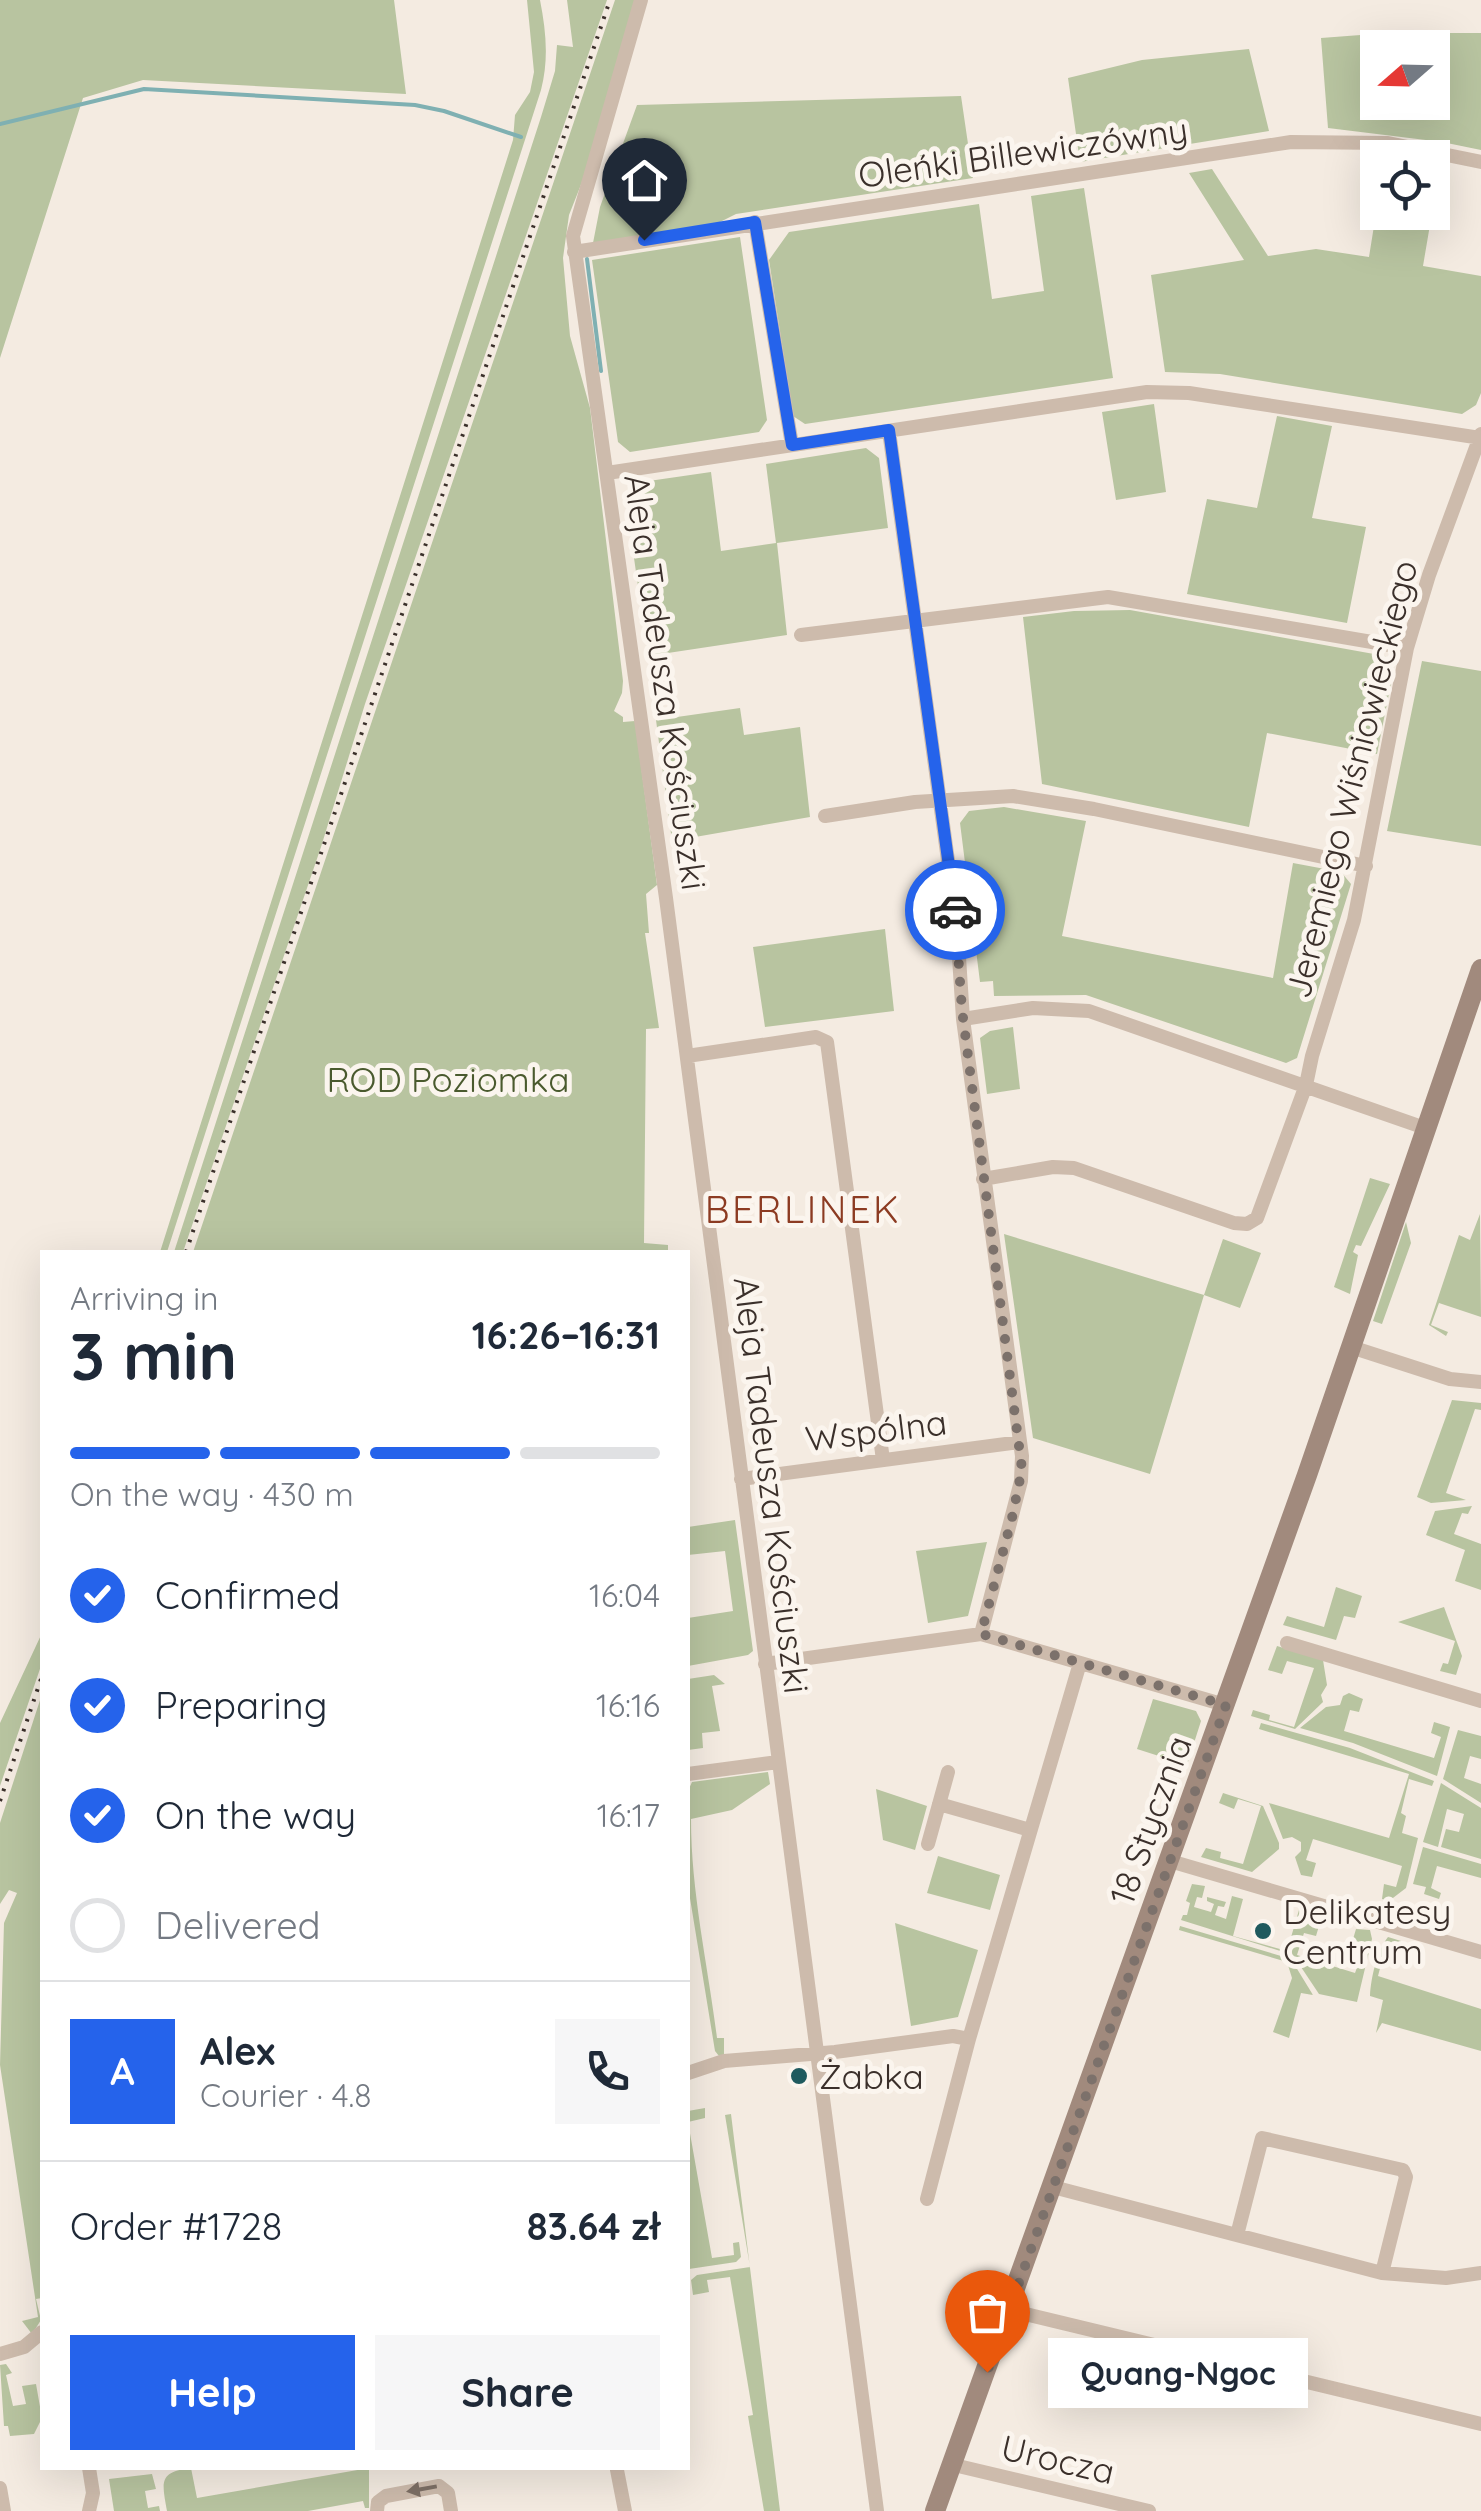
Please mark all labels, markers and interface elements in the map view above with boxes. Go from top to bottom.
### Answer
north arrow [1360,30,1450,120]
map controls [1360,30,1450,230]
street label: Oleńki Billewiczówny [855,107,1191,197]
pin [602,138,687,241]
button: locate [1360,140,1450,230]
icon: home [617,153,672,208]
street label: Aleja Tadeusza Kościuszki [615,471,717,893]
street label: Jeremiego Wiśniowieckiego [1275,556,1427,1002]
courier [905,860,1005,960]
icon: car [928,883,983,938]
park label: ROD Poziomka [326,1057,570,1101]
district label: BERLINEK [705,1185,901,1233]
street label: Aleja Tadeusza Kościuszki [725,1274,819,1696]
text: Arriving in [70,1278,219,1318]
text: 16:26–16:31 [472,1311,660,1359]
text: 3 min [70,1315,237,1396]
street label: Wspólna [803,1400,949,1460]
text: On the way · 430 m [70,1474,354,1514]
icon: check [70,1568,125,1623]
text: Confirmed [155,1571,340,1619]
text: 16:04 [589,1575,660,1615]
icon: check [70,1678,125,1733]
text: Preparing [155,1681,327,1729]
text: 16:16 [596,1685,660,1725]
street label: 18 Stycznia [1099,1730,1201,1910]
icon: check [70,1788,125,1843]
text: On the way [155,1791,356,1839]
text: 16:17 [597,1795,660,1835]
place label: Delikatesy Centrum [1283,1889,1451,1973]
text: Delivered [155,1901,321,1949]
marker: Delikatesy Centrum [1252,1920,1274,1942]
button: phone [555,2019,660,2124]
text: Alex [200,2027,275,2075]
text: A [110,2047,135,2095]
place label: Żabka [819,2054,924,2098]
marker: Żabka [788,2065,810,2087]
text: Courier · 4.8 [200,2075,372,2115]
text: Order #1728 [70,2202,282,2250]
text: 83.64 zł [527,2202,660,2250]
pin [945,2270,1030,2373]
icon: bag [960,2285,1015,2340]
button: Help [70,2335,355,2450]
button: Share [375,2335,660,2450]
callout: Quang-Ngoc [1047,2337,1307,2407]
text: Quang-Ngoc [1080,2353,1276,2393]
street label: Urocza [997,2425,1119,2493]
one-way arrow [406,2482,438,2497]

